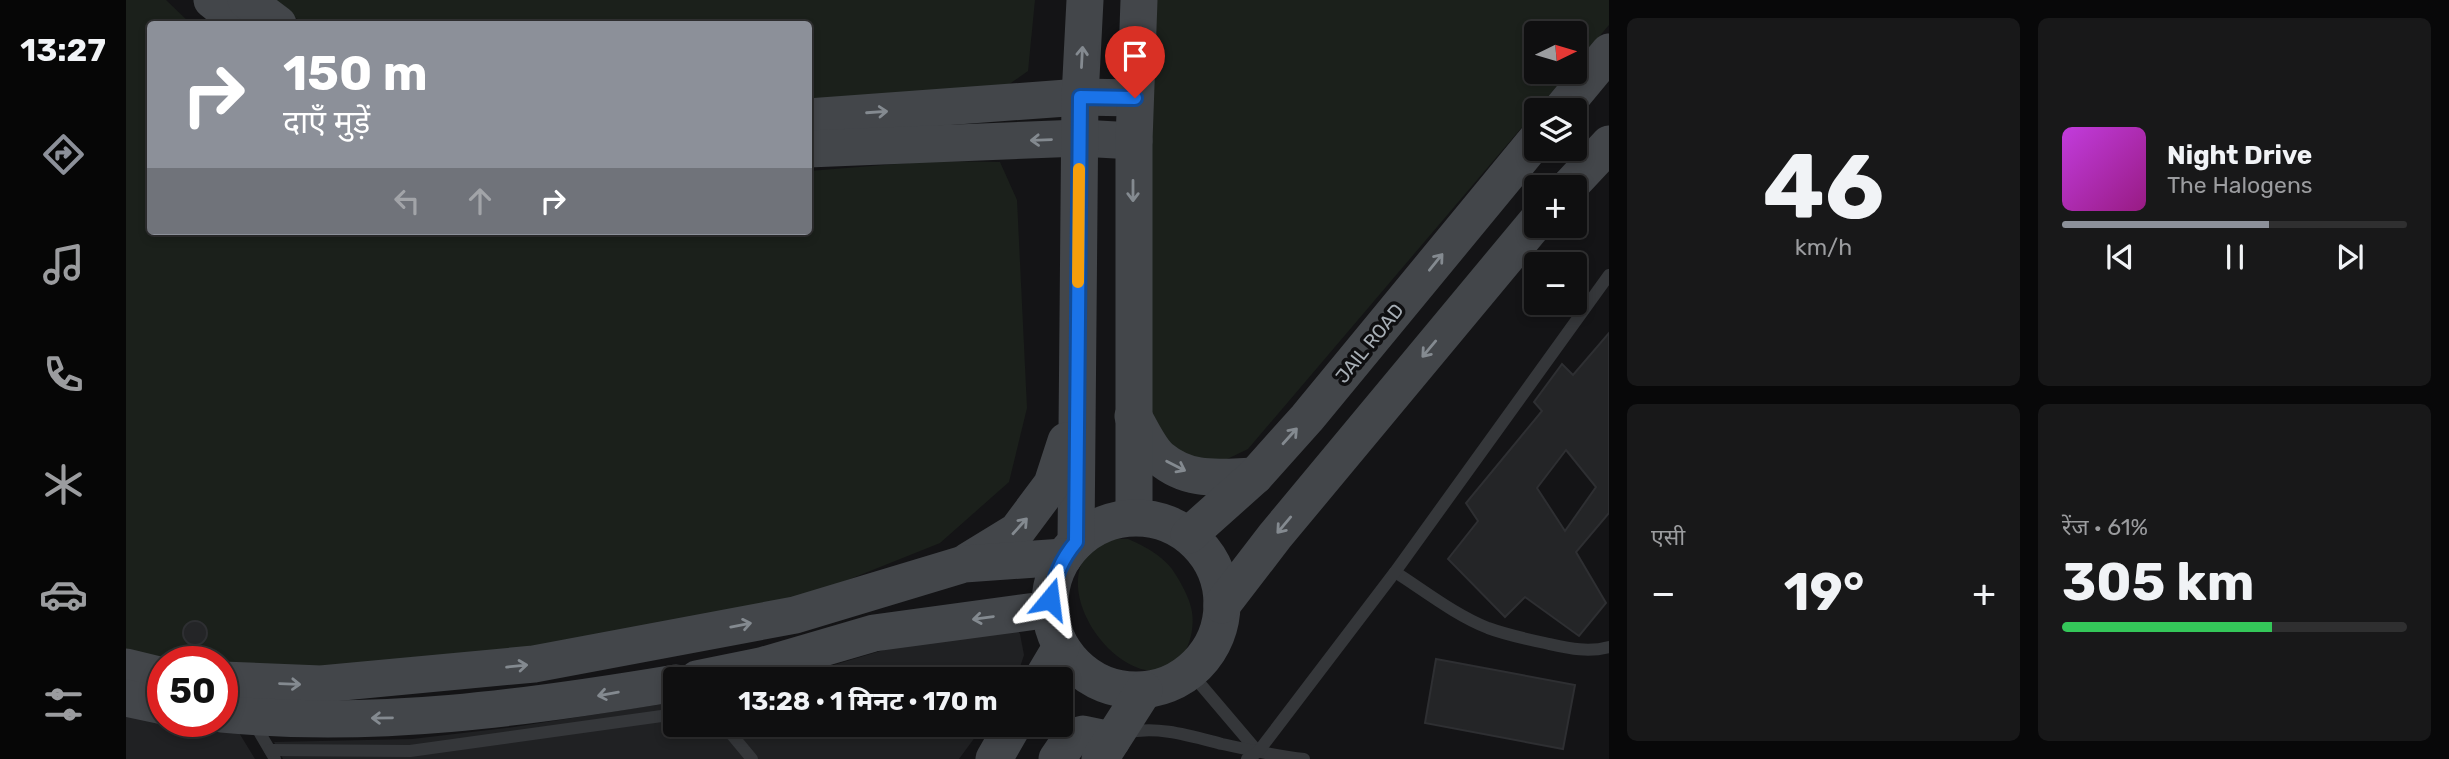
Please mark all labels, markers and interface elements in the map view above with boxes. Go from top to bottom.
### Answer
north arrow [1524,21,1587,84]
map controls [1524,21,1587,315]
pin [1105,26,1165,98]
text: 13:27 [20,31,106,69]
icon: arrive [1116,37,1154,75]
text: 150 m [283,44,428,102]
one-way arrow [1076,46,1089,69]
icon: right [168,49,259,140]
button: layers [1524,98,1587,161]
text: दाएँ मुड़ें [283,103,370,141]
one-way arrow [865,105,887,118]
icon: directions [39,130,88,179]
one-way arrow [1030,133,1053,146]
text: 46 [1763,133,1884,241]
text: Night Drive [2167,140,2312,171]
text: The Halogens [2167,171,2313,199]
button: + [1524,175,1587,238]
one-way arrow [1127,179,1140,202]
icon: left [388,182,426,220]
icon: ahead [461,182,499,220]
icon: right [534,182,572,220]
text: km/h [1795,233,1852,261]
icon: previous [2101,238,2139,276]
icon: pause [2216,238,2254,276]
icon: next [2331,238,2369,276]
icon: music [39,240,88,289]
button: − [1524,252,1587,315]
one-way arrow [1428,253,1444,271]
street label: JAIL ROAD [1330,299,1408,388]
one-way arrow [1421,340,1437,358]
icon: phone [39,350,88,399]
one-way arrow [1282,428,1298,446]
icon: climate [39,460,88,509]
one-way arrow [1165,460,1186,474]
text: रेंज · 61% [2062,513,2148,541]
one-way arrow [1276,515,1292,533]
one-way arrow [1012,517,1028,535]
text: एसी [1651,523,1685,551]
text: 305 km [2062,551,2254,613]
text: 19° [1784,561,1864,623]
position arrow [1013,562,1087,636]
icon: car [39,570,88,619]
text: − [1651,570,1676,616]
text: + [1972,570,1996,616]
one-way arrow [973,612,995,625]
one-way arrow [729,618,752,632]
speed limit sign: 50 [147,646,238,737]
one-way arrow [505,659,528,672]
one-way arrow [279,677,302,690]
icon: filters [39,680,88,729]
text: 13:28 · 1 मिनट · 170 m [738,686,998,717]
one-way arrow [597,688,620,701]
one-way arrow [371,711,394,725]

